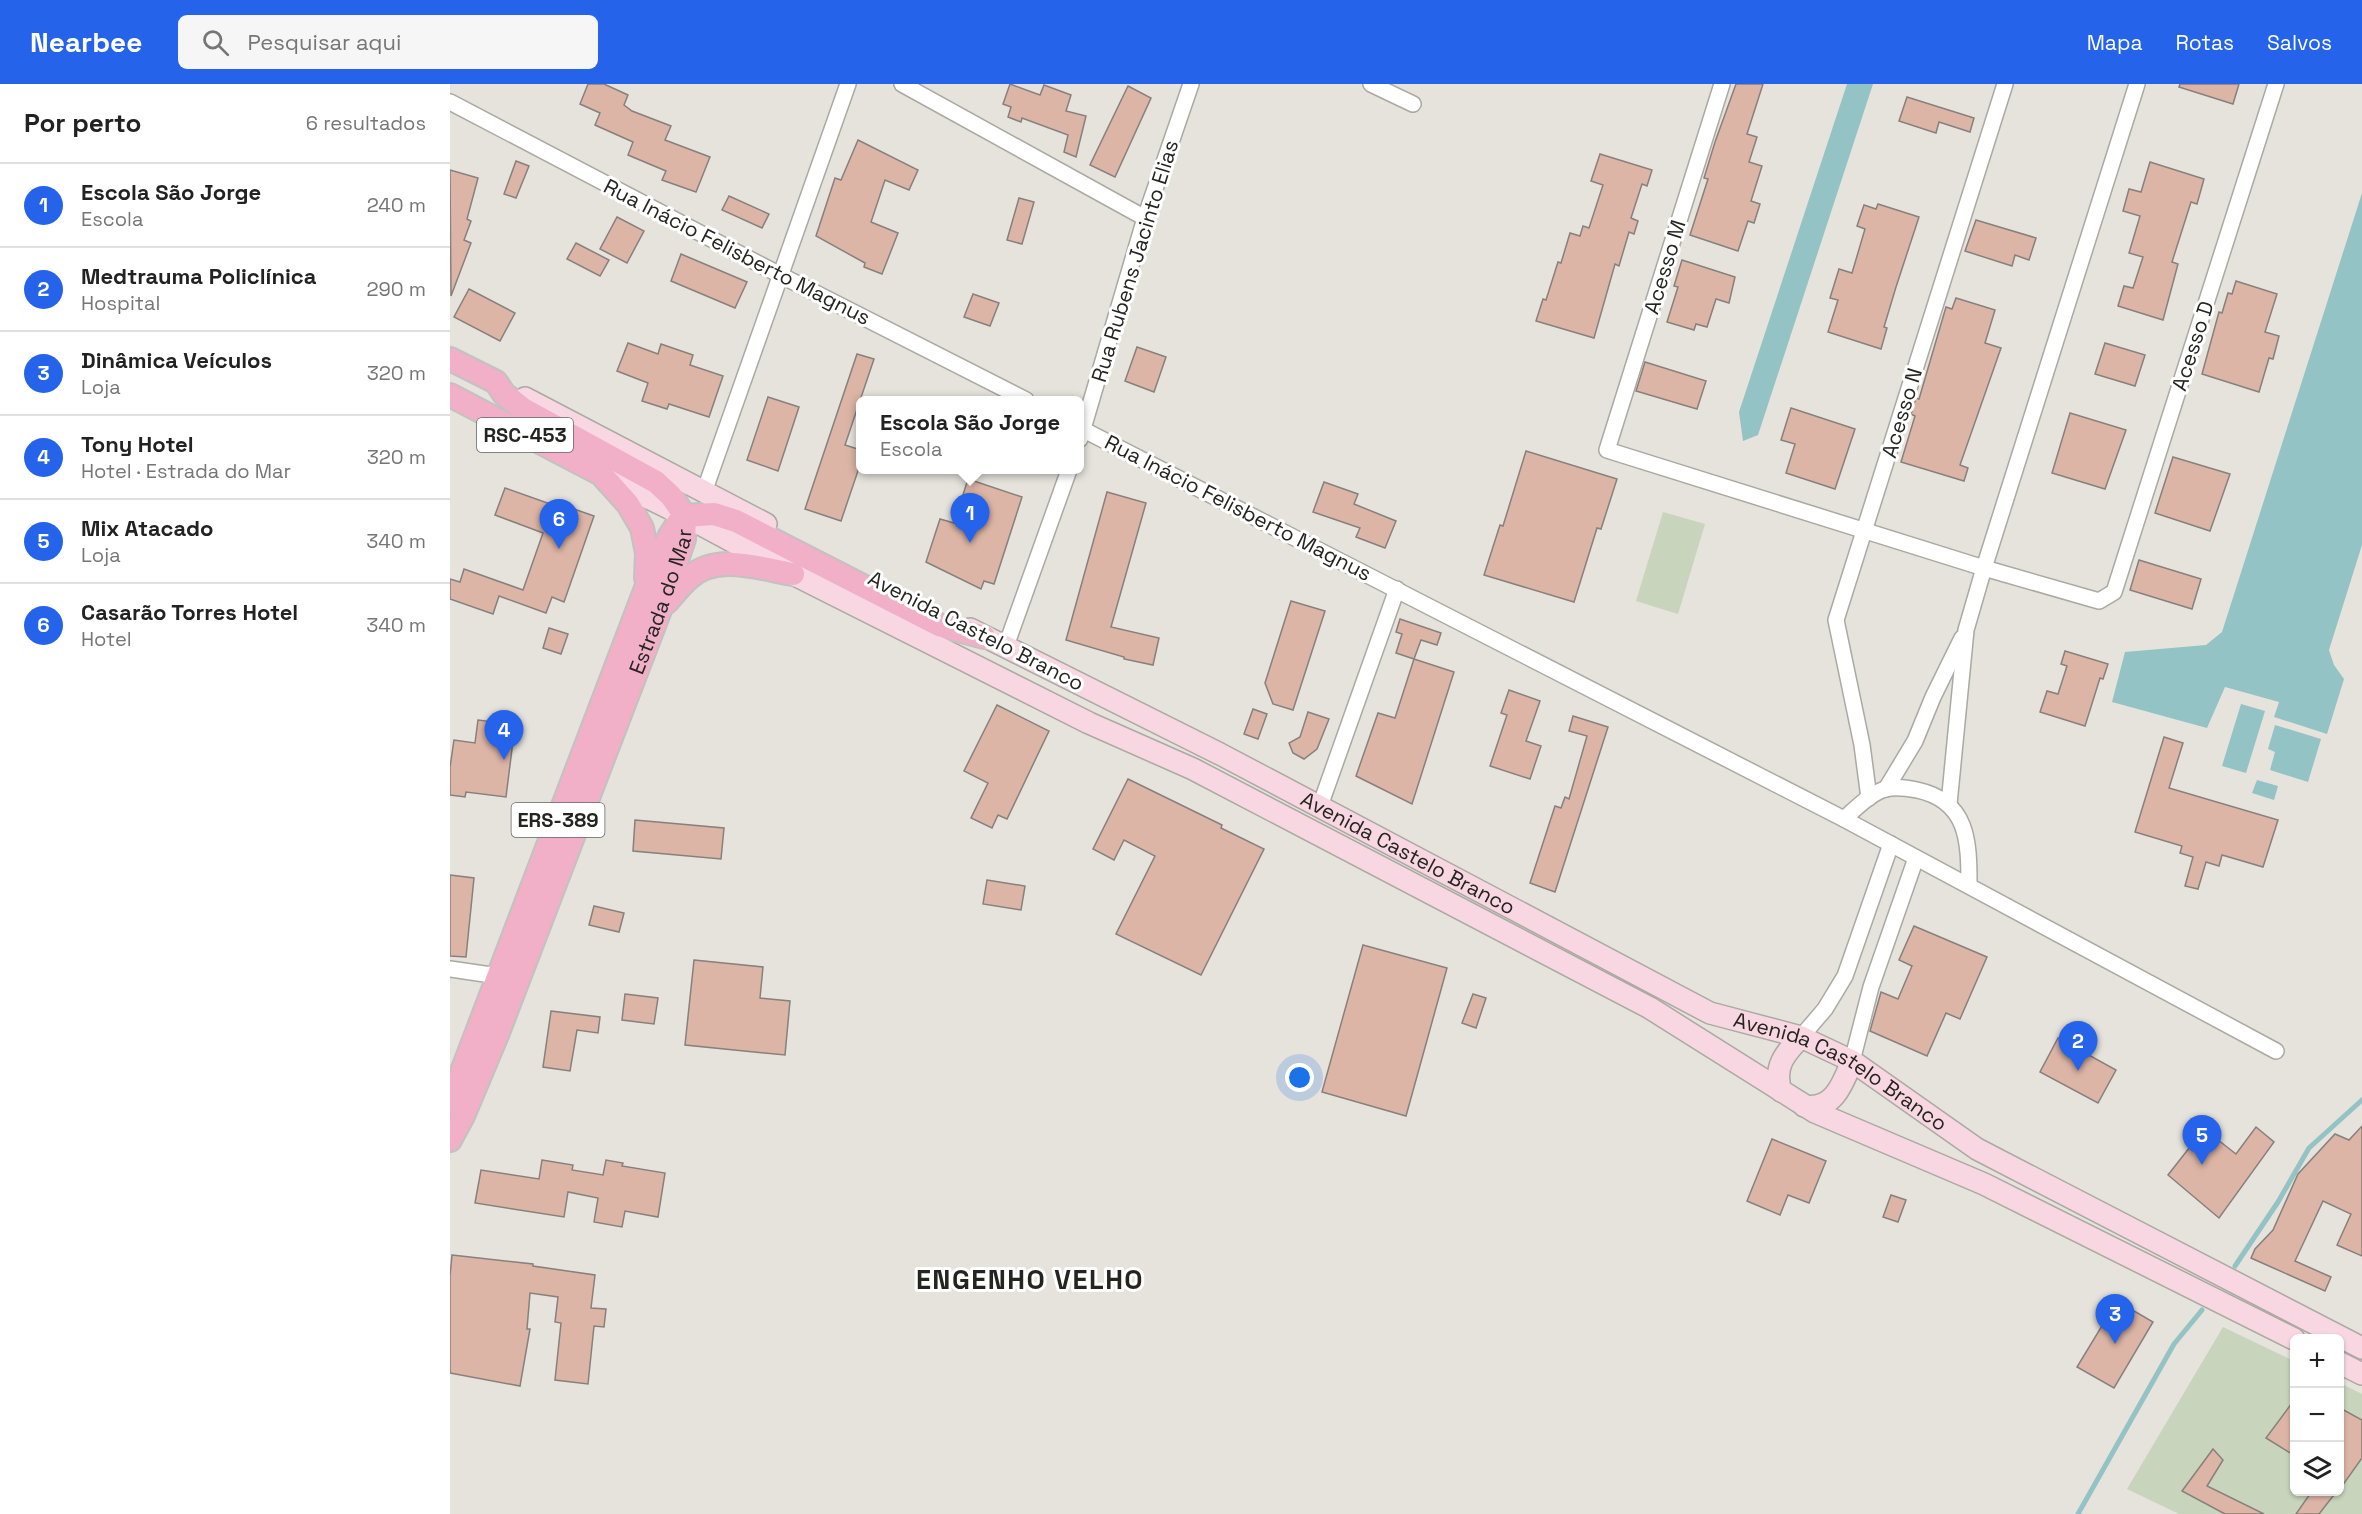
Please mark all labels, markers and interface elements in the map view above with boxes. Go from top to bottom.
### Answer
search box [178,15,598,69]
text: Nearbee [30,24,142,60]
icon: search [199,26,232,59]
text: Pesquisar aqui [247,28,401,56]
text: Mapa [2087,29,2142,56]
text: Rotas [2175,29,2234,56]
text: Salvos [2267,29,2332,56]
text: Por perto [24,106,141,140]
text: 6 resultados [306,110,426,136]
street label: Rua Rubens Jacinto Elias [1085,137,1184,385]
street label: Rua Inácio Felisberto Magnus [599,172,875,331]
text: Escola São Jorge [81,178,261,206]
text: 1 [39,192,48,218]
text: 240 m [367,192,426,218]
text: Escola [81,206,144,232]
street label: Acesso M [1637,217,1692,317]
text: Medtrauma Policlínica [81,262,316,290]
text: 2 [38,276,49,302]
text: 290 m [367,276,426,302]
text: Hospital [81,290,160,316]
street label: Acesso D [2165,298,2220,394]
text: Dinâmica Veículos [81,346,272,374]
text: 3 [37,360,50,386]
text: 320 m [367,360,426,386]
street label: Acesso N [1875,365,1928,461]
text: Loja [81,374,121,400]
popup [856,396,1084,474]
text: Escola São Jorge [880,408,1060,436]
road number: RSC-453 [477,418,573,452]
street label: Rua Inácio Felisberto Magnus [1100,428,1376,587]
text: Tony Hotel [81,430,194,458]
text: Escola [880,436,942,462]
text: 4 [37,444,50,470]
text: 320 m [367,444,426,470]
text: Hotel · Estrada do Mar [81,458,291,484]
pin: 1 [950,494,990,543]
pin: 6 [540,500,578,549]
text: Mix Atacado [81,514,213,542]
text: 5 [38,528,50,554]
text: 340 m [366,528,426,554]
street label: Estrada do Mar [623,528,697,678]
text: Loja [81,542,121,568]
street label: Avenida Castelo Branco [864,564,1089,697]
text: Casarão Torres Hotel [81,598,298,626]
text: 6 [37,612,50,638]
text: 340 m [366,612,426,638]
text: Hotel [81,626,132,652]
pin: 4 [484,710,524,760]
street label: Avenida Castelo Branco [1296,785,1520,921]
road number: ERS-389 [512,803,604,837]
street label: Avenida Castelo Branco [1731,1006,1953,1137]
pin: 2 [2058,1022,2098,1071]
your location [1285,1063,1314,1092]
pin: 5 [2182,1116,2222,1165]
district label: ENGENHO VELHO [916,1262,1144,1297]
pin: 3 [2096,1294,2134,1344]
map controls [2290,1334,2344,1496]
button: + [2290,1334,2344,1388]
button: − [2290,1388,2344,1442]
button: layers [2290,1442,2344,1496]

